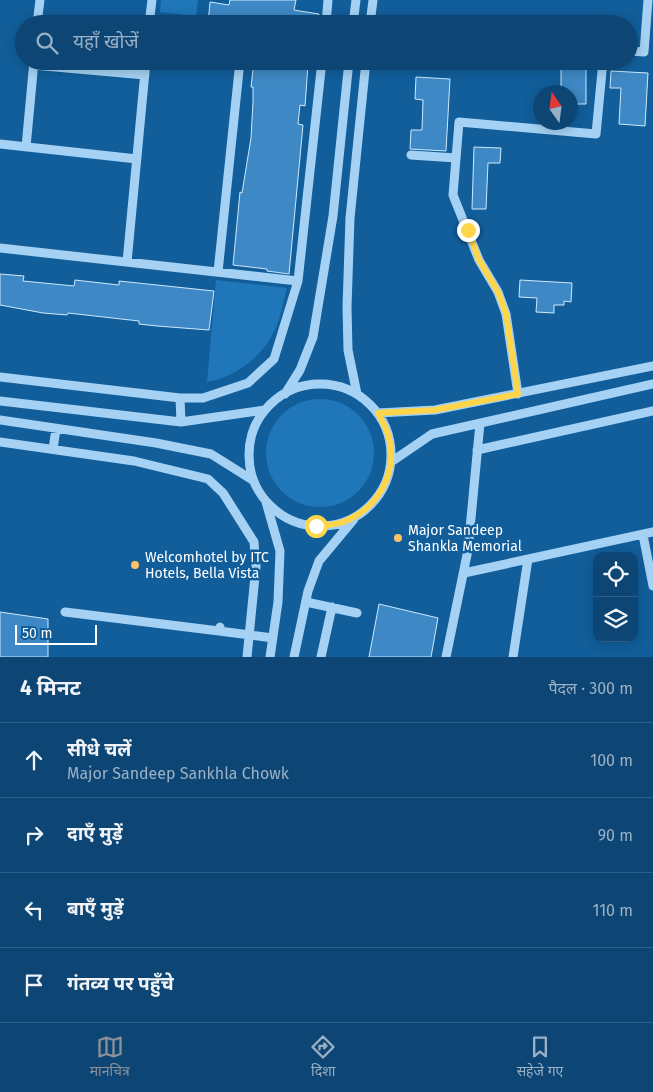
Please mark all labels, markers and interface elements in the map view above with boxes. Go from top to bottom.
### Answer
search box [15,15,638,70]
icon: search [33,29,61,57]
text: यहाँ खोजें [73,30,139,53]
north arrow [533,85,578,130]
route end [457,219,480,242]
route start [305,515,328,538]
place label: Major Sandeep Shankla Memorial [408,522,522,555]
marker: Major Sandeep Shankla Memorial [392,532,404,544]
place label: Welcomhotel by ITC Hotels, Bella Vista [145,549,269,582]
map controls [593,552,638,642]
button: locate [593,552,638,597]
marker: Welcomhotel by ITC Hotels, Bella Vista [129,559,141,571]
button: layers [593,597,638,642]
scale bar [15,622,98,645]
text: 50 m [22,625,53,642]
text: 4 मिनट [20,675,81,701]
text: पैदल · 300 m [548,679,633,698]
text: सीधे चलें [67,738,131,761]
icon: ahead [20,746,48,774]
text: 100 m [590,751,633,770]
text: Major Sandeep Sankhla Chowk [67,764,289,783]
icon: right [20,821,48,849]
text: दाएँ मुड़ें [67,822,123,845]
text: 90 m [598,826,633,845]
icon: left [20,896,48,924]
text: बाएँ मुड़ें [67,897,124,920]
text: 110 m [592,901,633,920]
icon: arrive [20,971,48,999]
text: गंतव्य पर पहुँचे [67,972,174,995]
tab: मानचित्र [90,1033,130,1082]
tab: दिशा [309,1033,337,1082]
tab: सहेजे गए [517,1033,563,1082]

